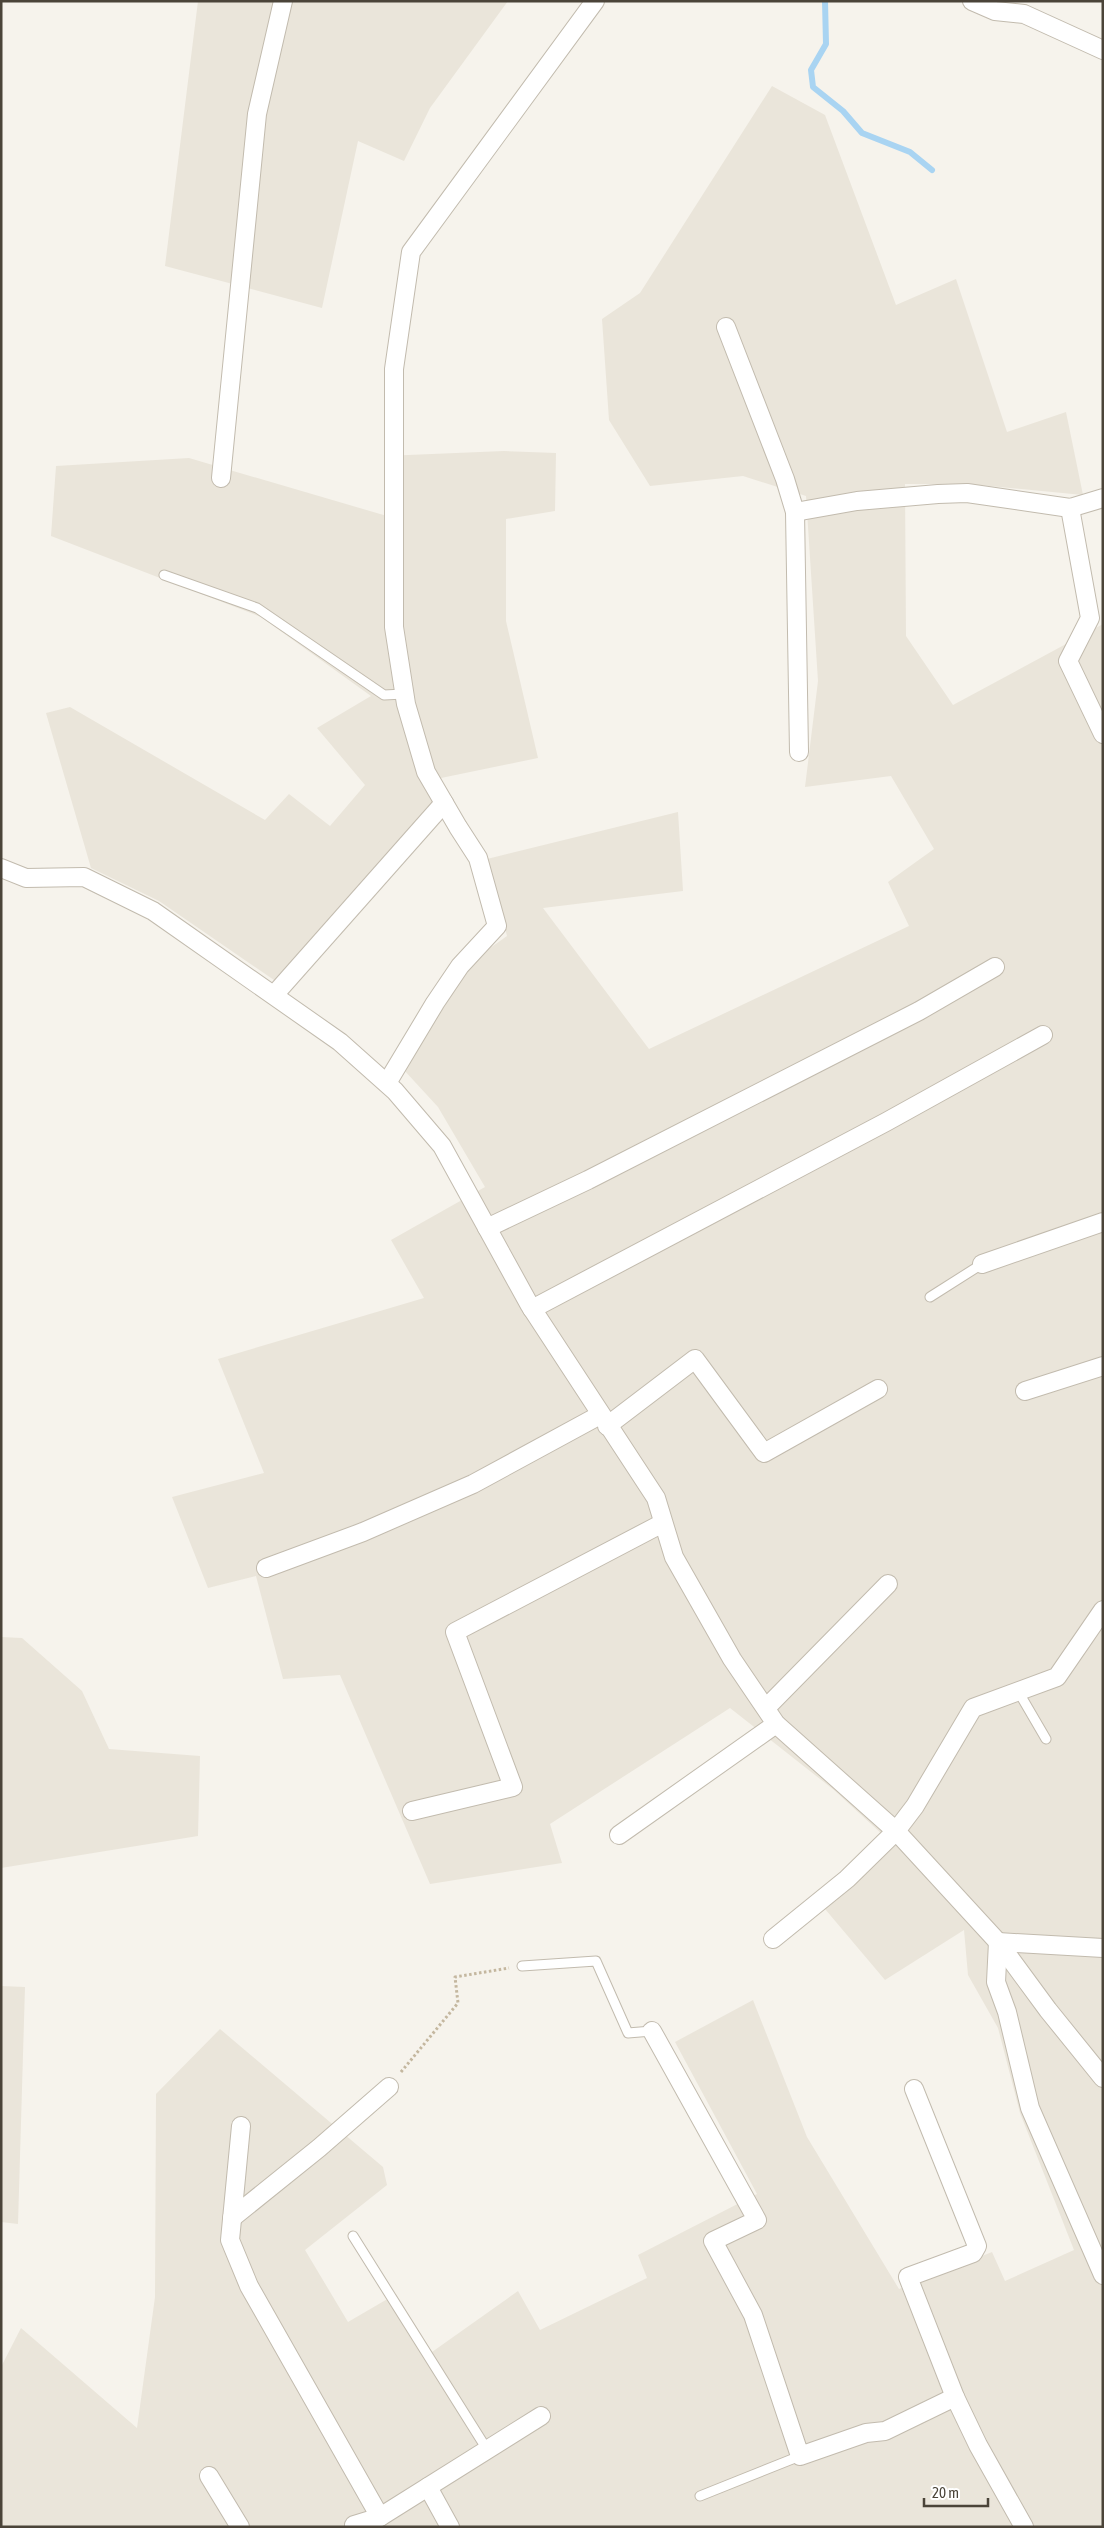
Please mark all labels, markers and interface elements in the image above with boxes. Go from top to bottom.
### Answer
scale bar [924,2476,988,2508]
text: 20 m [932,2484,959,2501]

